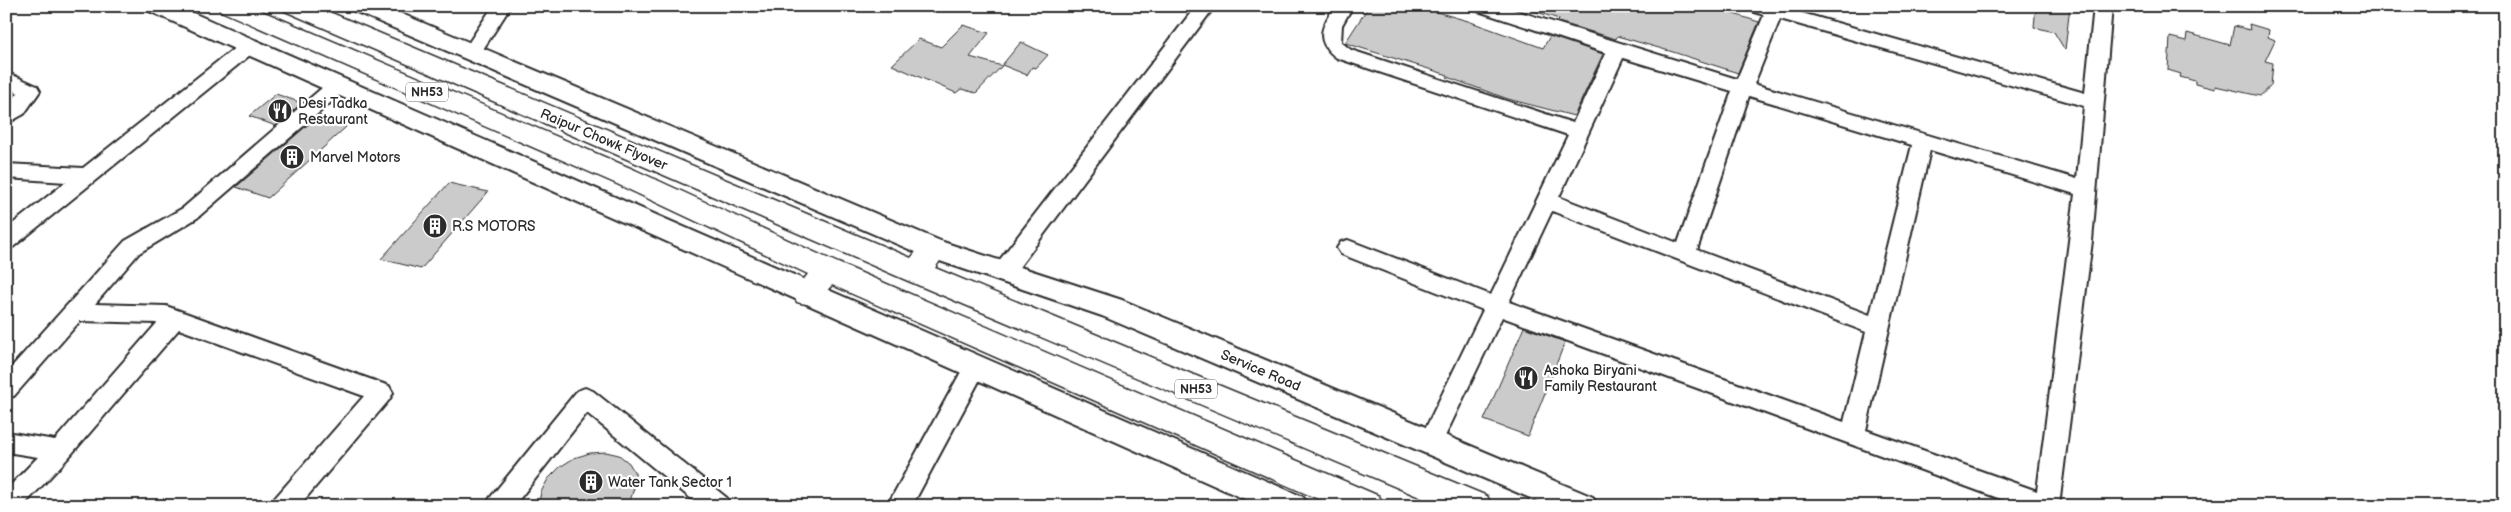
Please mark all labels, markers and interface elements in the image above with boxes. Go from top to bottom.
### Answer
road number: NH53 [406,82,448,101]
place label: Desi Tadka Restaurant [298,95,368,128]
restaurant icon: Desi Tadka Restaurant [267,98,293,124]
street label: Raipur Chowk Flyover [538,105,671,174]
building icon: Marvel Motors [279,144,305,170]
place label: Marvel Motors [310,149,401,166]
building icon: R.S MOTORS [422,213,448,239]
place label: R.S MOTORS [452,218,536,235]
street label: Service Road [1218,346,1303,395]
place label: Ashoka Biryani Family Restaurant [1544,362,1657,395]
restaurant icon: Ashoka Biryani Family Restaurant [1513,365,1539,391]
road number: NH53 [1175,379,1217,398]
building icon: Water Tank Sector 1 [578,469,604,495]
place label: Water Tank Sector 1 [608,474,732,491]

